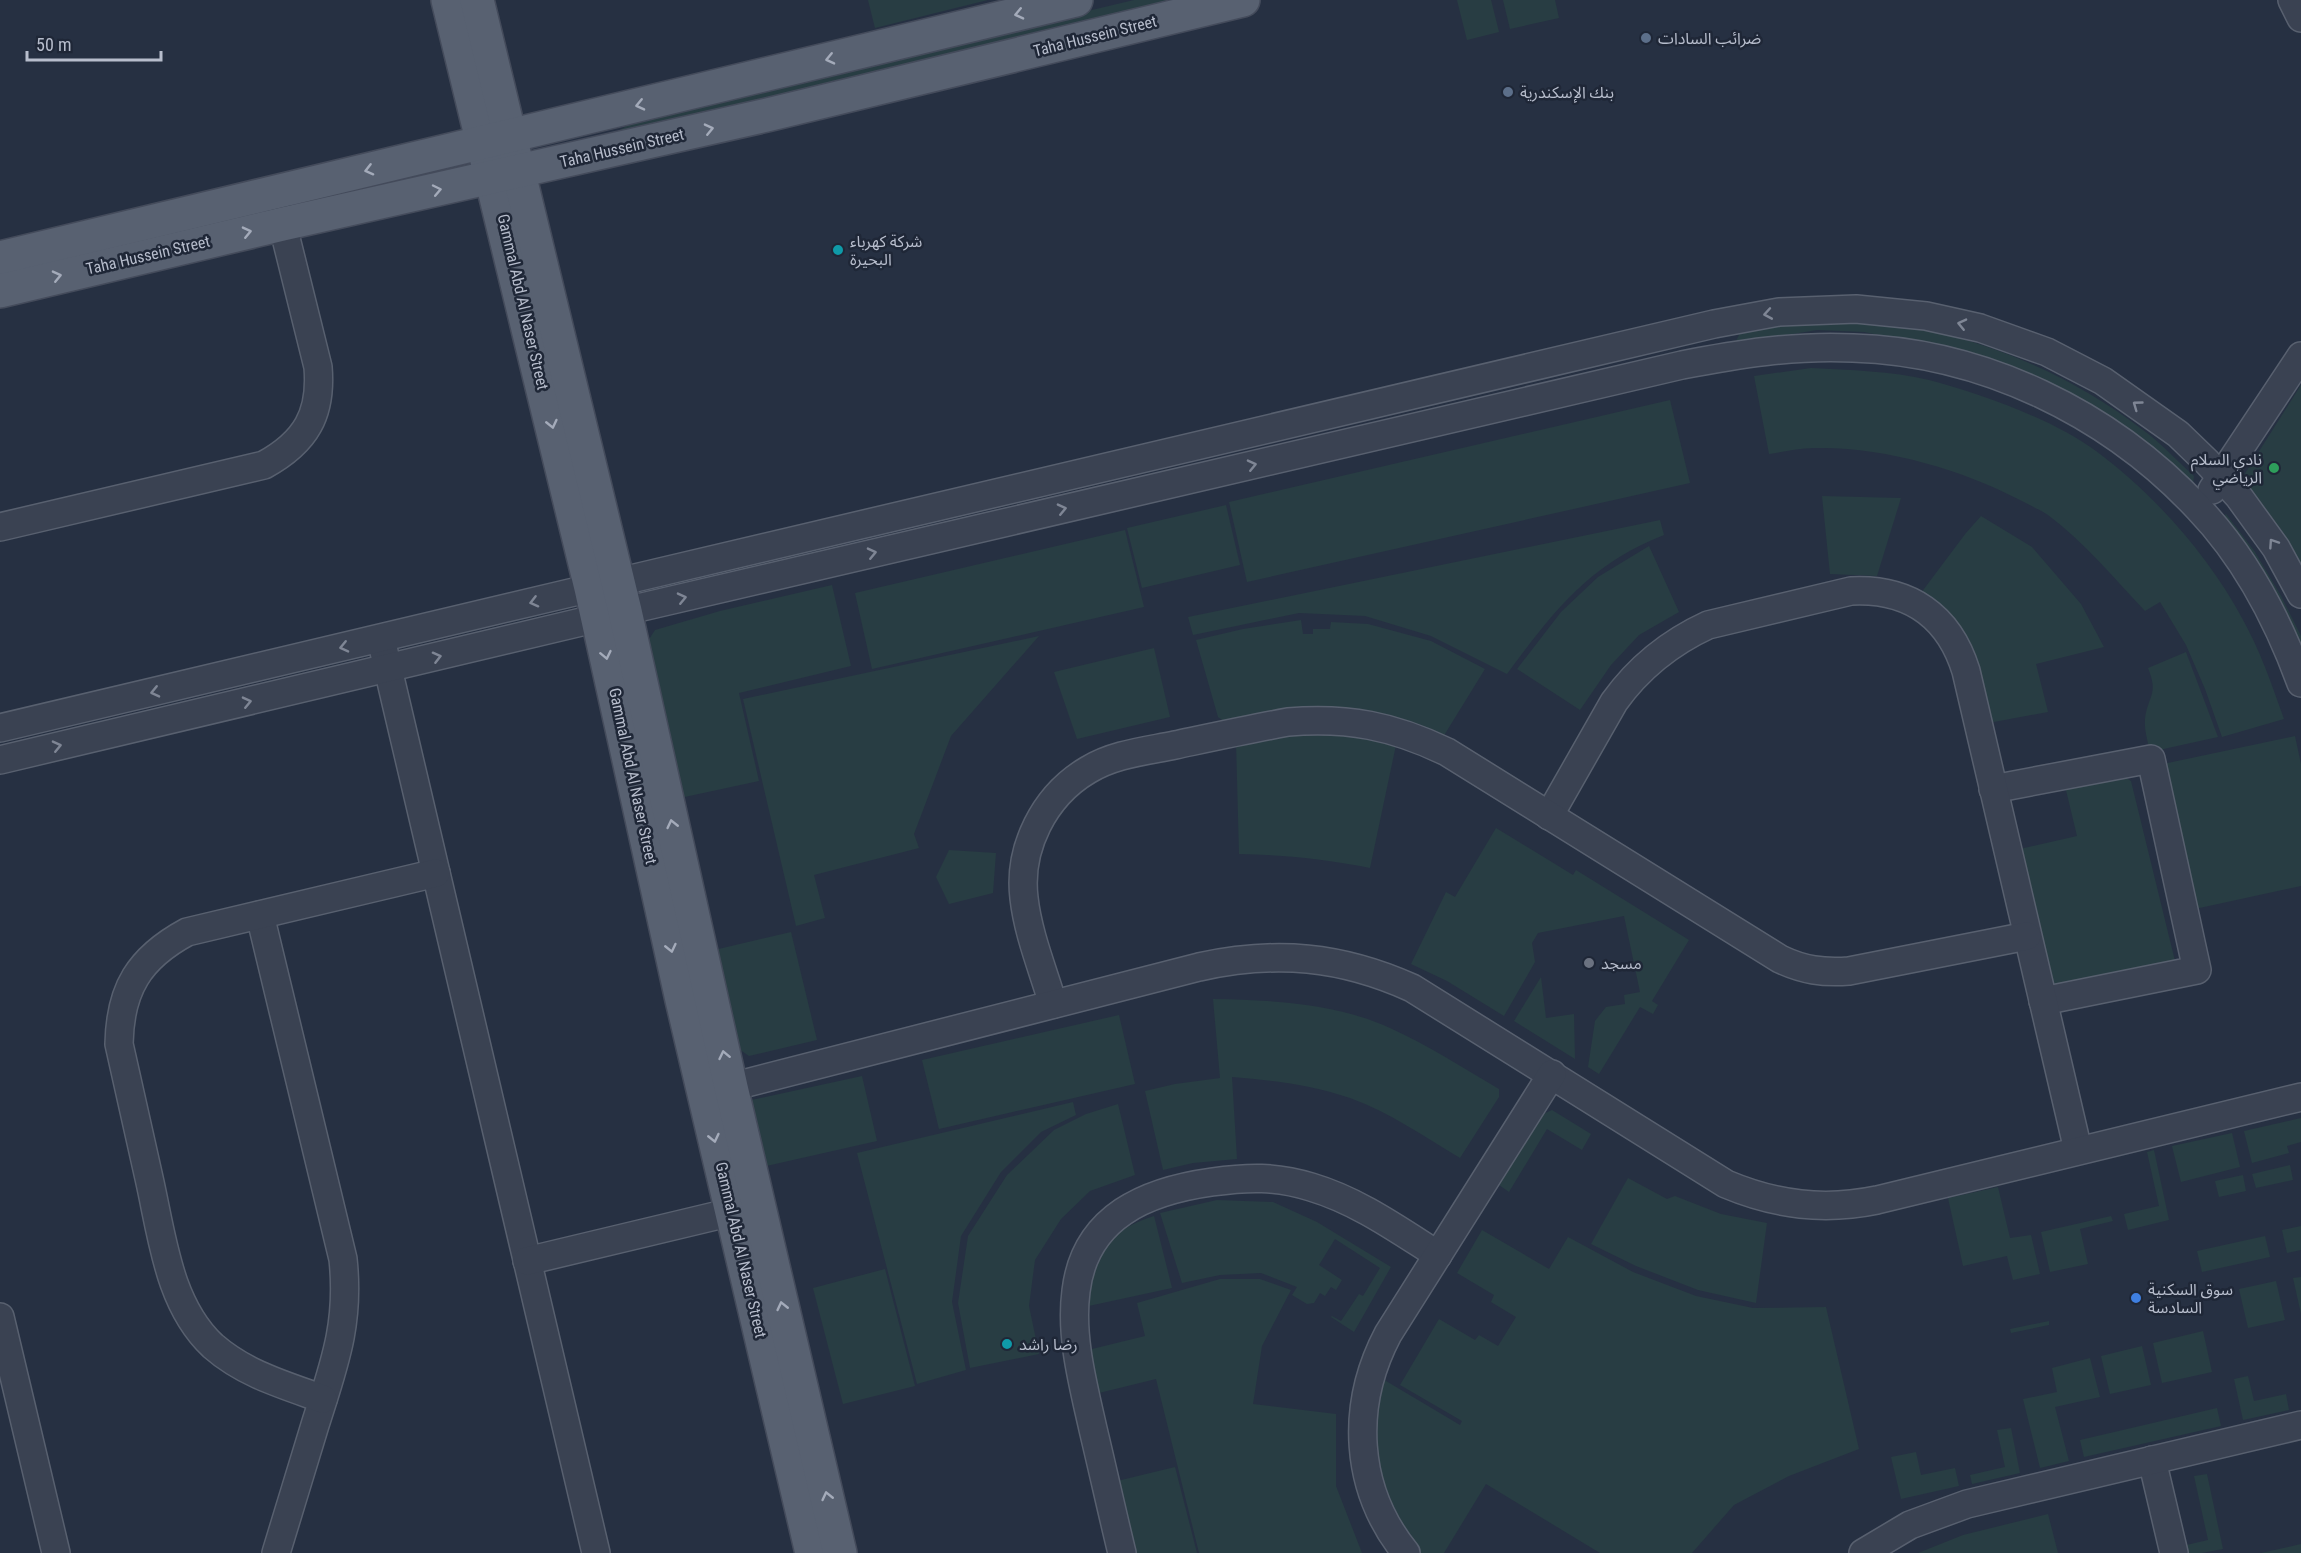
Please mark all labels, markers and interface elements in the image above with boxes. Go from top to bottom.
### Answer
one-way arrow [1015,6,1025,19]
street label: Taha Hussein Street [1031,11,1159,61]
scale bar [27,24,160,62]
place label: ضرائب السادات [1658,29,1761,48]
marker: ضرائب السادات [1639,31,1653,45]
text: 50 m [36,34,71,55]
one-way arrow [825,52,835,65]
place label: بنك الإسكندرية [1520,83,1614,103]
marker: بنك الإسكندرية [1501,85,1515,99]
one-way arrow [635,97,645,110]
one-way arrow [704,123,714,136]
street label: Taha Hussein Street [558,124,686,171]
one-way arrow [364,163,374,176]
one-way arrow [432,184,442,197]
street label: Gammal Abd Al Naser Street [494,212,553,392]
one-way arrow [241,226,251,239]
street label: Taha Hussein Street [84,231,212,278]
place label: شركة كهرباء البحيرة [850,232,922,269]
marker: شركة كهرباء البحيرة [831,243,845,257]
one-way arrow [51,271,61,284]
one-way arrow [1763,307,1773,320]
one-way arrow [1957,318,1967,331]
one-way arrow [2133,401,2144,412]
one-way arrow [544,419,557,429]
place label: نادي السلام الرياضي [2191,450,2262,489]
one-way arrow [1247,459,1257,472]
marker: نادي السلام الرياضي [2267,461,2281,475]
one-way arrow [1057,504,1067,517]
one-way arrow [2269,539,2280,550]
one-way arrow [867,548,877,561]
one-way arrow [677,592,687,605]
one-way arrow [529,595,539,608]
one-way arrow [340,640,350,653]
one-way arrow [599,650,612,660]
one-way arrow [431,652,441,665]
one-way arrow [150,684,160,697]
street label: Gammal Abd Al Naser Street [605,686,661,866]
one-way arrow [242,696,252,709]
one-way arrow [52,741,62,754]
one-way arrow [667,819,680,829]
one-way arrow [663,942,676,952]
place label: مسجد [1601,954,1642,973]
marker: مسجد [1582,956,1596,970]
one-way arrow [718,1050,731,1060]
one-way arrow [707,1133,720,1143]
street label: Gammal Abd Al Naser Street [712,1160,771,1340]
place label: سوق السكنية السادسة [2148,1280,2233,1317]
marker: سوق السكنية السادسة [2129,1291,2143,1305]
one-way arrow [776,1301,789,1311]
place label: رضا راشد [1019,1335,1078,1354]
marker: رضا راشد [1000,1337,1014,1351]
one-way arrow [821,1491,834,1501]

